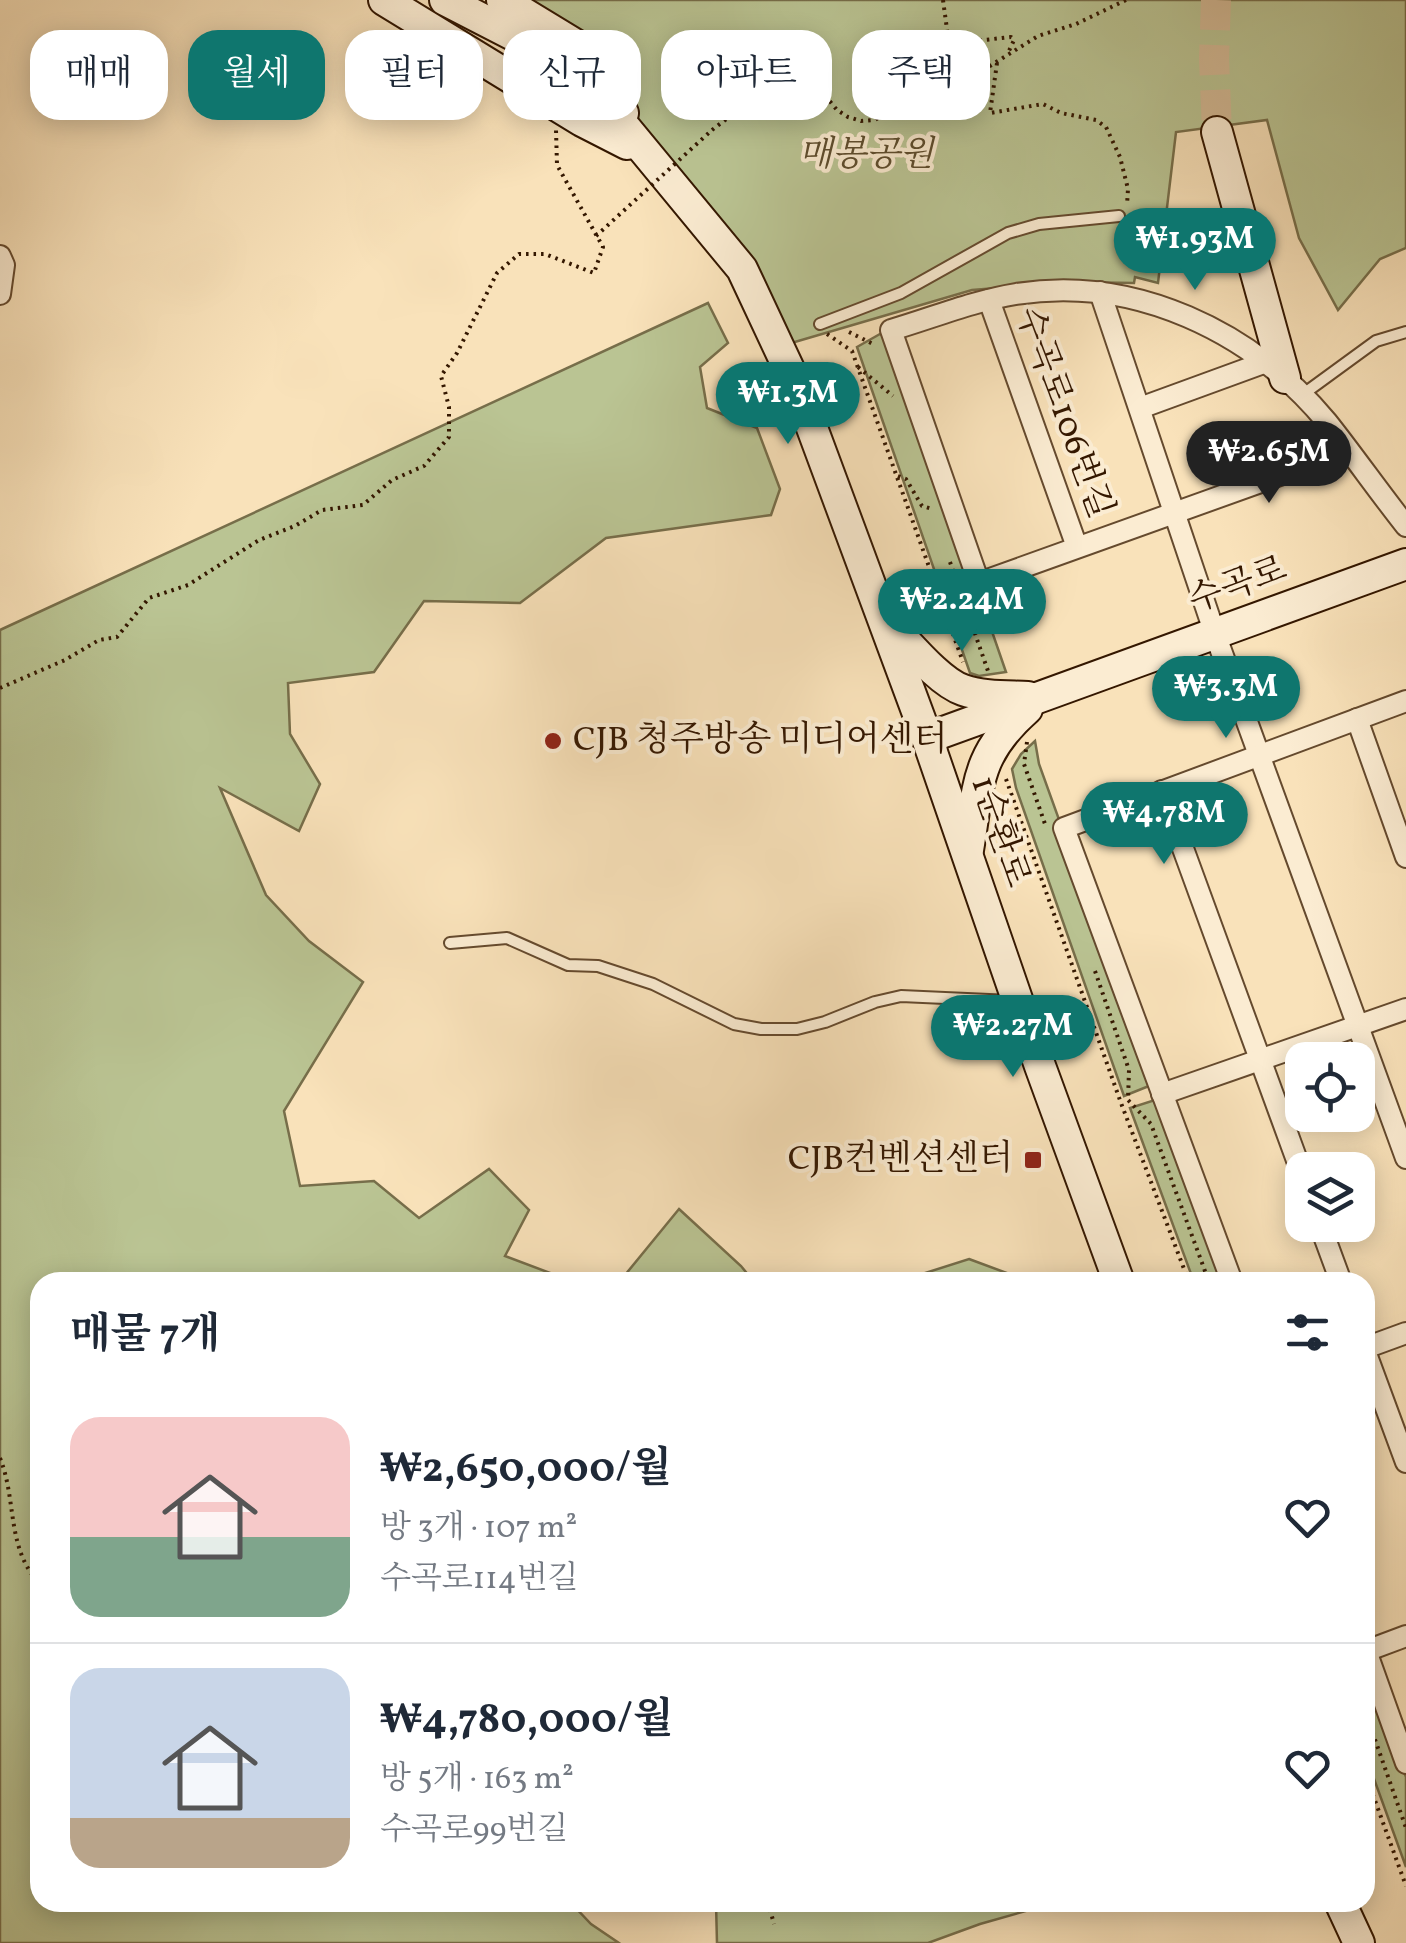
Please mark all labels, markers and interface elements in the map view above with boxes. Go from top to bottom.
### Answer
chip: 매매 [30,30,168,120]
chip: 월세 [188,30,325,120]
chip: 필터 [345,30,483,120]
chip: 신규 [503,30,641,120]
chip: 아파트 [661,30,832,120]
chip: 주택 [852,30,990,120]
park label: 매봉공원 [798,132,936,180]
pin: ₩1.93M [1114,208,1276,293]
text: ₩1.93M [1136,218,1254,262]
street label: 수곡로106번길 [1003,301,1123,525]
pin: ₩1.3M [718,362,858,447]
text: ₩1.3M [738,372,838,416]
pin: ₩2.65M [1188,421,1350,506]
text: ₩2.65M [1208,431,1330,475]
street label: 수곡로 [1182,546,1294,626]
pin: ₩2.24M [881,569,1043,654]
text: ₩2.24M [900,579,1024,623]
pin: ₩3.3M [1156,656,1296,741]
text: ₩3.3M [1174,666,1278,710]
place label: CJB 청주방송 미디어센터 [573,717,947,765]
marker: CJB 청주방송 미디어센터 [542,730,564,752]
street label: 1순환로 [958,770,1040,894]
pin: ₩4.78M [1083,782,1245,867]
text: ₩4.78M [1103,792,1225,836]
pin: ₩2.27M [932,995,1094,1080]
text: ₩2.27M [953,1005,1073,1049]
map controls [1285,1042,1375,1242]
button: locate [1285,1042,1375,1132]
place label: CJB컨벤션센터 [788,1136,1013,1184]
marker: CJB컨벤션센터 [1022,1149,1044,1171]
button: layers [1285,1152,1375,1242]
icon: filters [1280,1305,1335,1360]
text: 매물 7개 [70,1307,220,1366]
text: ₩2,650,000/월 [380,1441,672,1500]
icon: home [150,1457,270,1577]
icon: heart [1280,1490,1335,1545]
text: 방 3개 · 107 m² [380,1507,577,1551]
text: 수곡로114번길 [380,1558,579,1602]
text: ₩4,780,000/월 [380,1692,674,1751]
icon: home [150,1708,270,1828]
icon: heart [1280,1741,1335,1796]
text: 방 5개 · 163 m² [380,1758,574,1802]
text: 수곡로99번길 [380,1809,568,1853]

